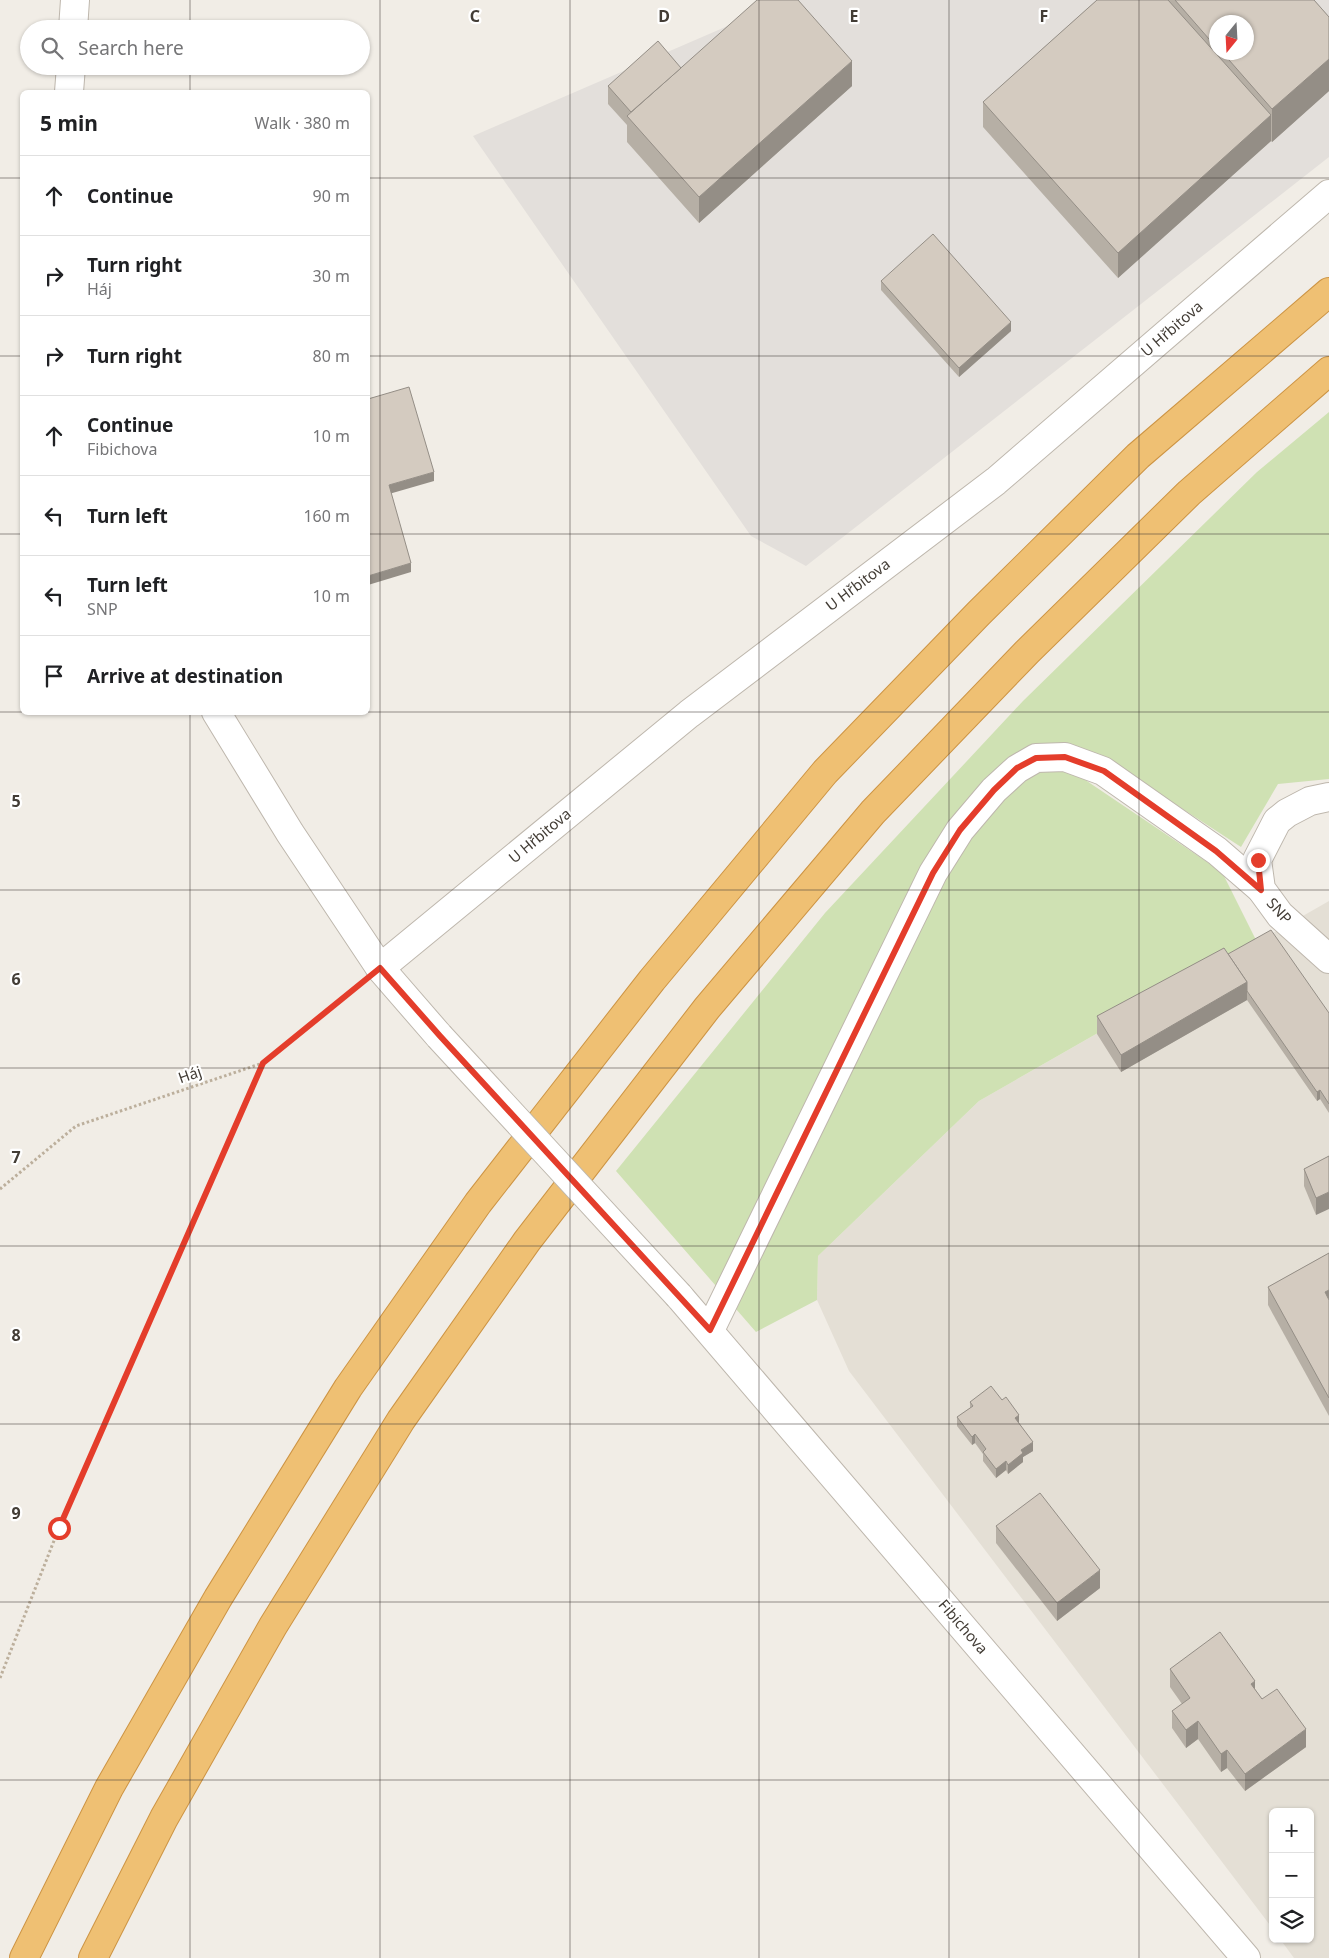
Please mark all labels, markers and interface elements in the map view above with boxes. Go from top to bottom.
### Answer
text: C [470,5,480,27]
text: D [658,5,670,27]
text: E [850,5,859,27]
text: F [1040,5,1048,27]
north arrow [1209,15,1254,60]
search box [20,20,370,75]
icon: search [38,34,66,62]
text: Search here [78,35,184,61]
text: 5 min [40,109,98,137]
text: Walk · 380 m [255,112,350,134]
icon: ahead [40,182,68,210]
text: Continue [87,183,173,209]
text: 90 m [313,185,350,207]
text: Turn right [87,252,182,278]
icon: right [40,262,68,290]
text: 30 m [313,265,350,287]
text: Háj [87,278,112,300]
street label: U Hřbitova [1136,296,1206,361]
icon: right [40,342,68,370]
text: Turn right [87,343,182,369]
text: 80 m [313,345,350,367]
text: Continue [87,412,173,438]
icon: ahead [40,422,68,450]
text: 10 m [313,425,350,447]
text: Fibichova [87,438,157,460]
icon: left [40,502,68,530]
text: Turn left [87,503,168,529]
text: 160 m [303,505,350,527]
street label: U Hřbitova [821,553,894,615]
text: Turn left [87,572,168,598]
icon: left [40,582,68,610]
text: 10 m [313,585,350,607]
text: SNP [87,598,118,620]
icon: arrive [40,662,68,690]
text: Arrive at destination [87,663,283,689]
text: 5 [11,790,21,812]
street label: U Hřbitova [504,803,575,867]
route end [1247,849,1270,872]
street label: SNP [1263,893,1297,928]
text: 6 [11,968,21,990]
street label: Háj [175,1061,204,1087]
text: 7 [11,1146,21,1168]
text: 8 [11,1324,21,1346]
text: 9 [11,1502,21,1524]
route start [48,1517,71,1540]
street label: Fibichova [935,1595,993,1658]
map controls [1269,1808,1314,1943]
button: + [1269,1808,1314,1853]
button: − [1269,1853,1314,1898]
button: layers [1269,1898,1314,1943]

